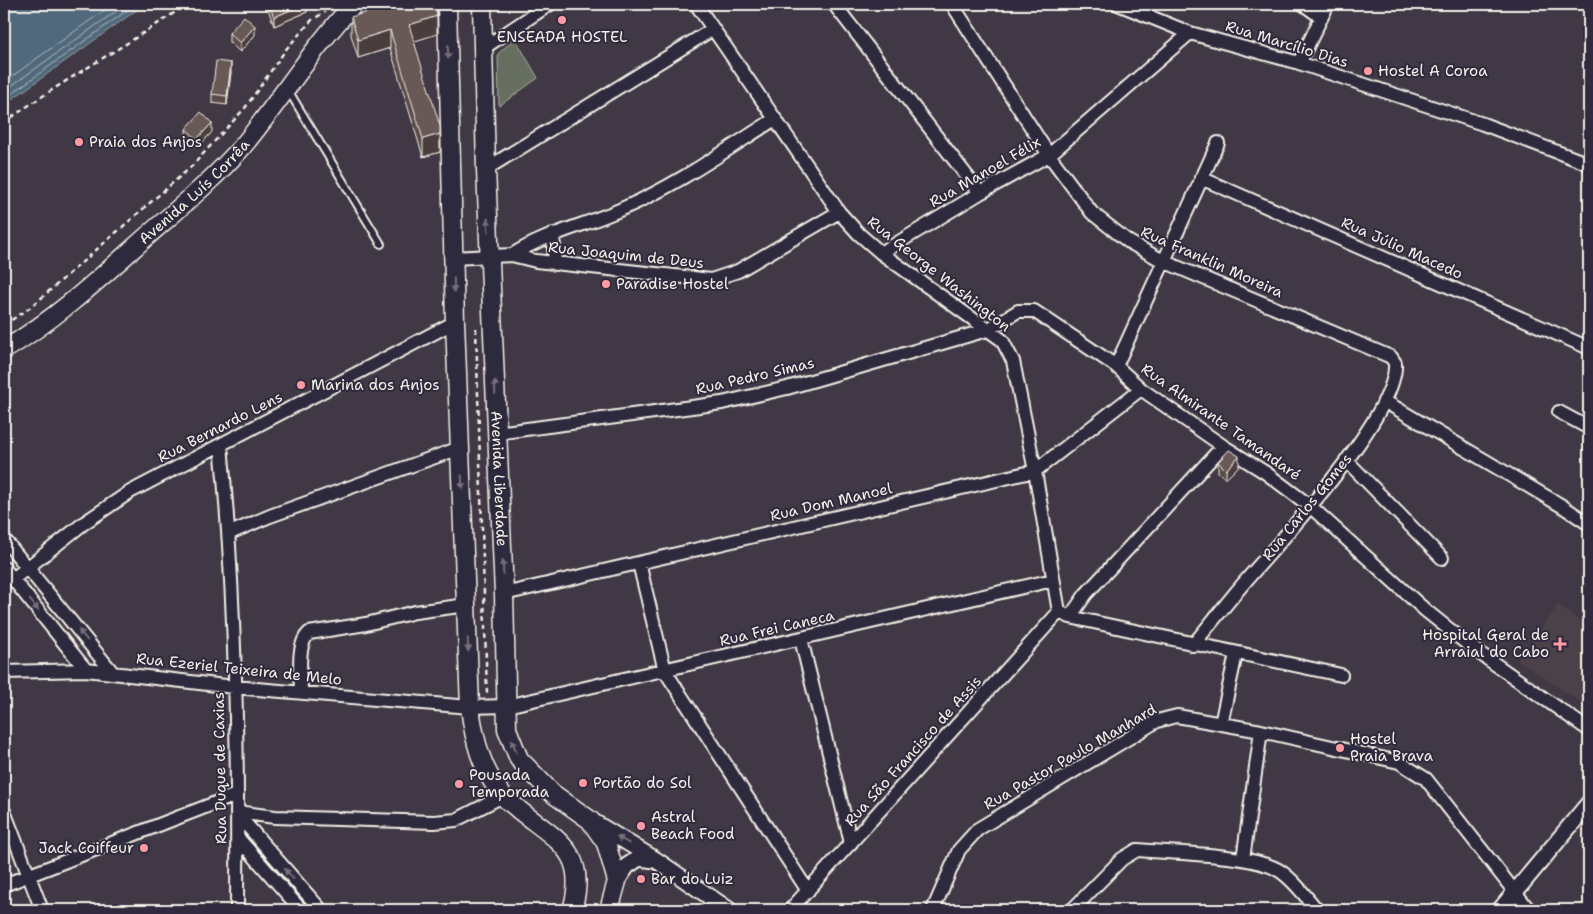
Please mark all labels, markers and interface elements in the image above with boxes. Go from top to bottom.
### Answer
marker: ENSEADA HOSTEL [556,14,568,26]
street label: Rua Marcílio Dias [1223,16,1351,72]
place label: ENSEADA HOSTEL [497,27,627,47]
one-way arrow [445,45,453,61]
place label: Hostel A Coroa [1378,61,1488,81]
marker: Hostel A Coroa [1362,65,1374,77]
place label: Praia dos Anjos [89,132,202,152]
street label: Rua Manoel Félix [926,132,1044,212]
street label: Avenida Luís Corrêa [135,135,255,249]
marker: Praia dos Anjos [73,136,85,148]
street label: Rua George Washington [863,212,1015,336]
street label: Rua Júlio Macedo [1338,212,1466,284]
one-way arrow [484,217,492,233]
street label: Rua Franklin Moreira [1138,222,1287,303]
street label: Rua Joaquim de Deus [547,237,705,273]
place label: Paradise Hostel [616,274,729,294]
one-way arrow [450,277,458,293]
marker: Paradise Hostel [600,278,612,290]
street label: Rua Pedro Simas [694,353,816,399]
street label: Rua Almirante Tamandaré [1137,359,1305,485]
place label: Marina dos Anjos [311,375,440,395]
marker: Marina dos Anjos [295,379,307,391]
one-way arrow [490,379,498,395]
street label: Rua Bernardo Lens [154,387,286,467]
street label: Avenida Liberdade [486,410,512,547]
street label: Rua Carlos Gomes [1258,449,1356,565]
one-way arrow [458,475,466,491]
street label: Rua Dom Manoel [768,478,894,526]
one-way arrow [498,559,506,575]
one-way arrow [29,599,40,612]
street label: Rua Frei Caneca [718,605,837,651]
place label: Hospital Geral de Arraial do Cabo [1422,625,1549,662]
one-way arrow [77,628,88,641]
one-way arrow [464,637,472,653]
marker: Hospital Geral de Arraial do Cabo [1553,637,1567,651]
street label: Rua Ezeriel Teixeira de Melo [135,648,343,690]
street label: Rua São Francisco de Assis [840,671,986,831]
street label: Rua Duque de Caxias [209,692,231,844]
street label: Rua Pastor Paulo Manhard [980,699,1160,815]
place label: Hostel Praia Brava [1350,729,1434,766]
one-way arrow [510,738,518,753]
marker: Hostel Praia Brava [1334,742,1346,754]
place label: Pousada Temporada [469,765,550,802]
place label: Portão do Sol [593,773,692,793]
marker: Portão do Sol [577,777,589,789]
marker: Pousada Temporada [453,778,465,790]
place label: Astral Beach Food [651,807,735,844]
marker: Astral Beach Food [635,820,647,832]
one-way arrow [617,836,630,845]
place label: Jack Coiffeur [39,838,134,858]
marker: Jack Coiffeur [138,842,150,854]
one-way arrow [283,867,294,880]
place label: Bar do Luiz [651,869,734,889]
marker: Bar do Luiz [635,873,647,885]

